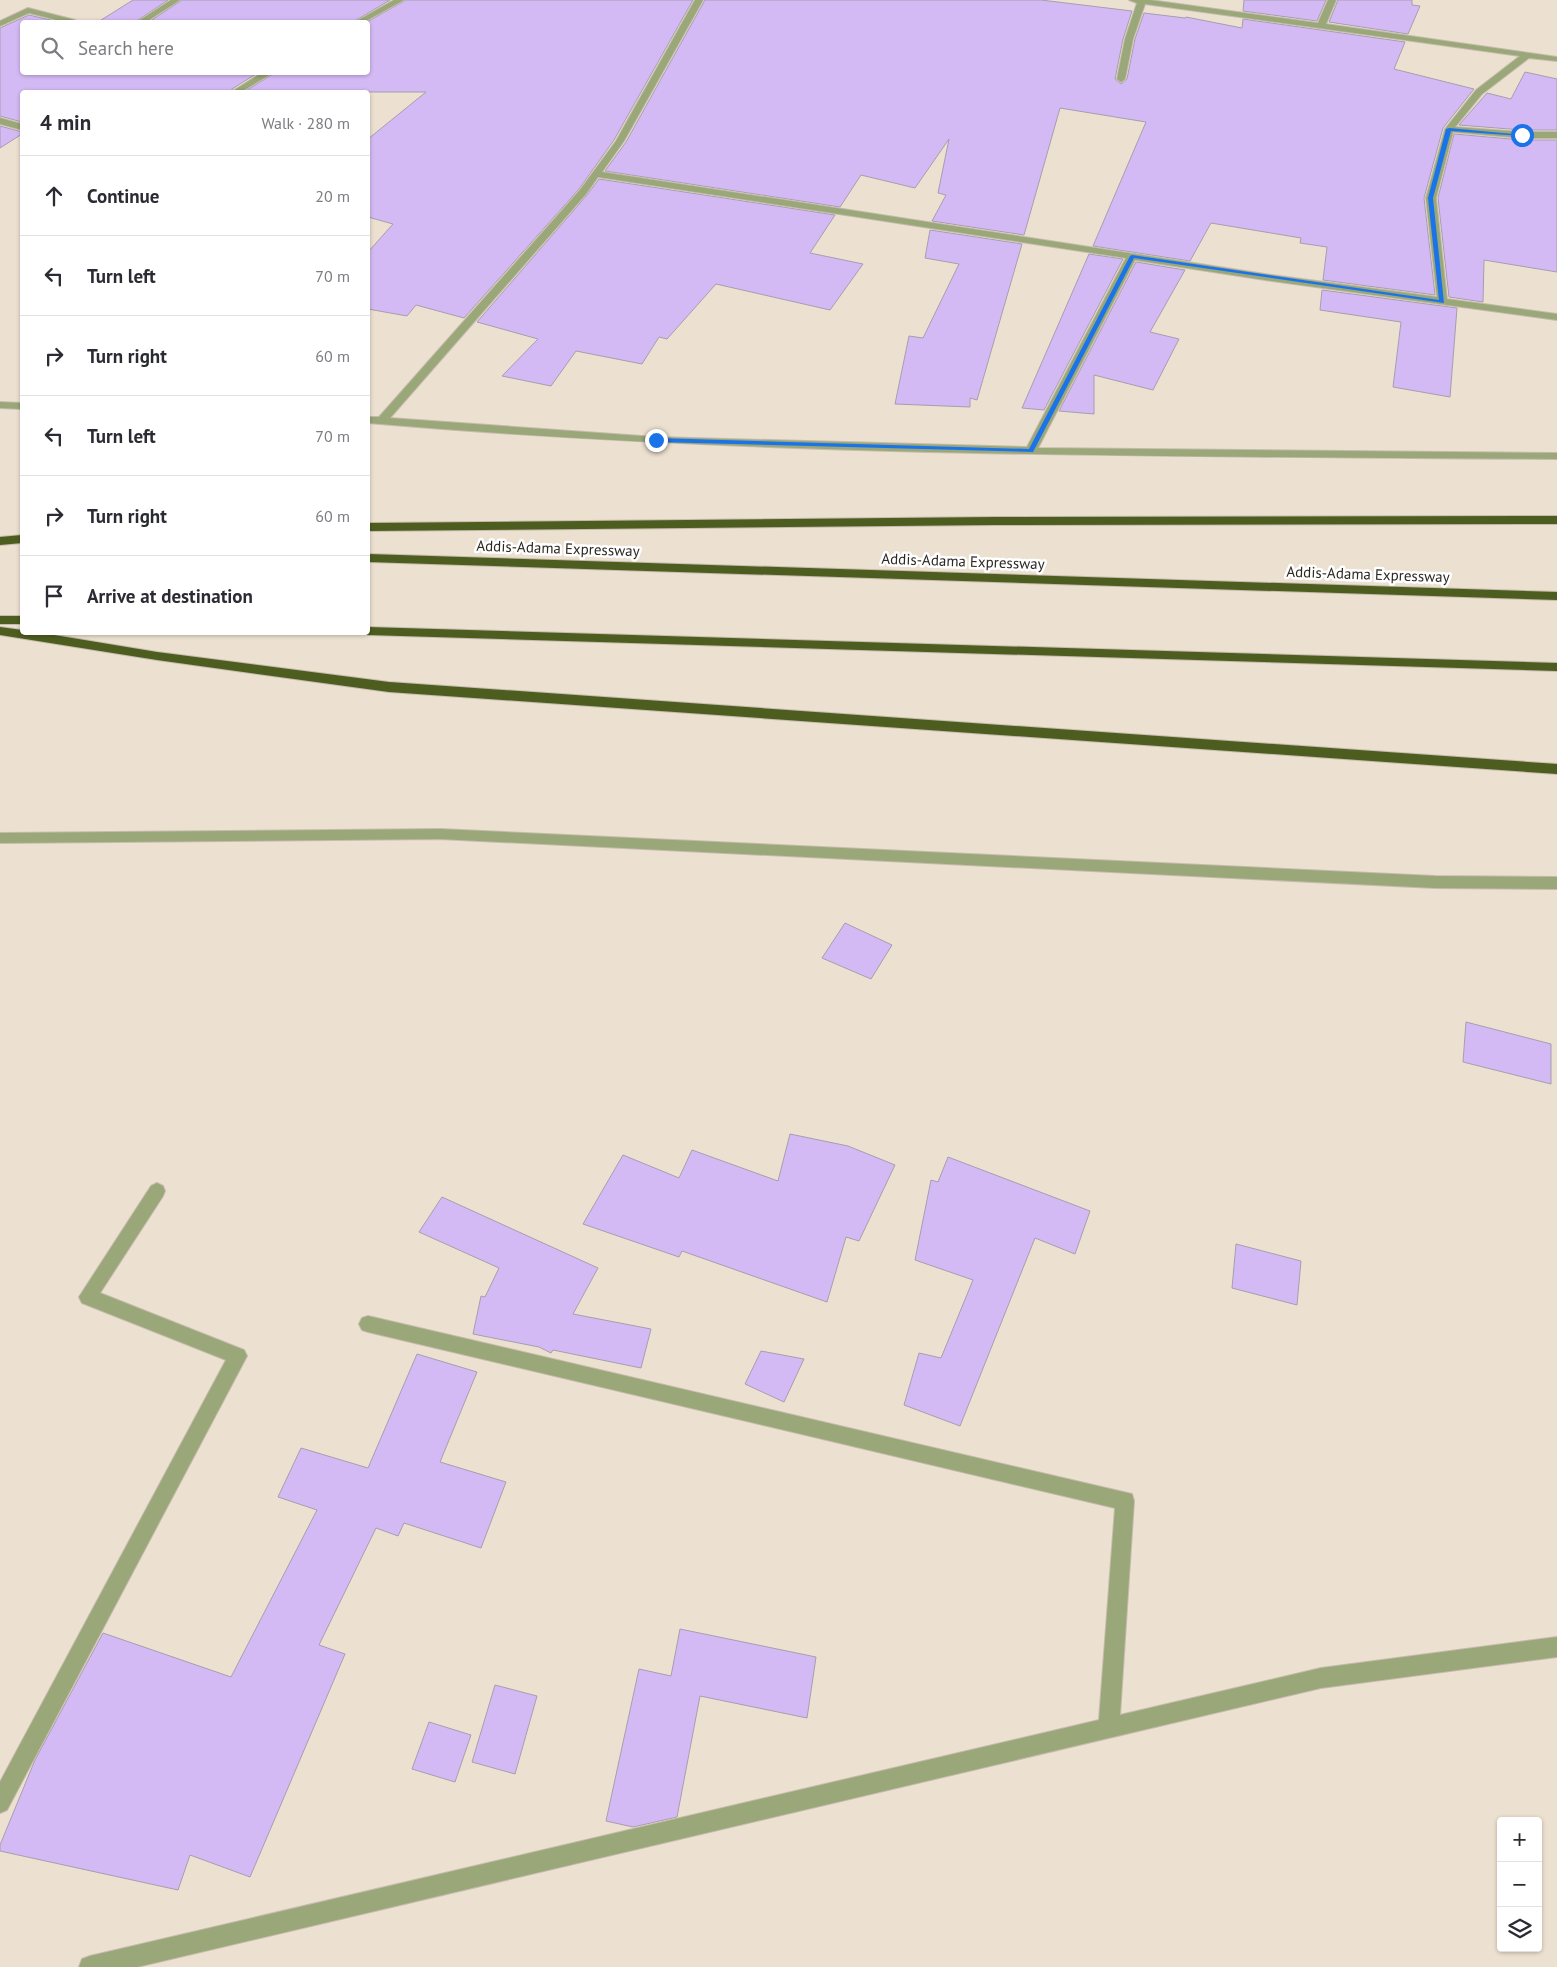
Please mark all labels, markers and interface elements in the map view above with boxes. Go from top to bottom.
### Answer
search box [20,20,370,75]
icon: search [38,34,66,62]
text: Search here [78,36,174,60]
text: 4 min [40,109,91,136]
text: Walk · 280 m [261,113,350,133]
route start [1511,124,1534,147]
icon: ahead [40,182,68,210]
text: Continue [87,184,159,208]
text: 20 m [315,186,350,206]
icon: left [40,262,68,290]
text: Turn left [87,264,156,288]
text: 70 m [315,266,350,286]
icon: right [40,342,68,370]
text: Turn right [87,344,167,368]
text: 60 m [315,346,350,366]
icon: left [40,422,68,450]
text: Turn left [87,424,156,448]
text: 70 m [315,426,350,446]
route end [645,429,668,452]
icon: right [40,502,68,530]
text: Turn right [87,504,167,528]
text: 60 m [315,506,350,526]
street label: Addis-Adama Expressway [476,536,640,560]
street label: Addis-Adama Expressway [881,549,1045,573]
street label: Addis-Adama Expressway [1286,562,1450,586]
icon: arrive [40,582,68,610]
text: Arrive at destination [87,584,253,608]
map controls [1497,1817,1542,1952]
button: + [1497,1817,1542,1862]
button: − [1497,1862,1542,1907]
button: layers [1497,1907,1542,1952]

